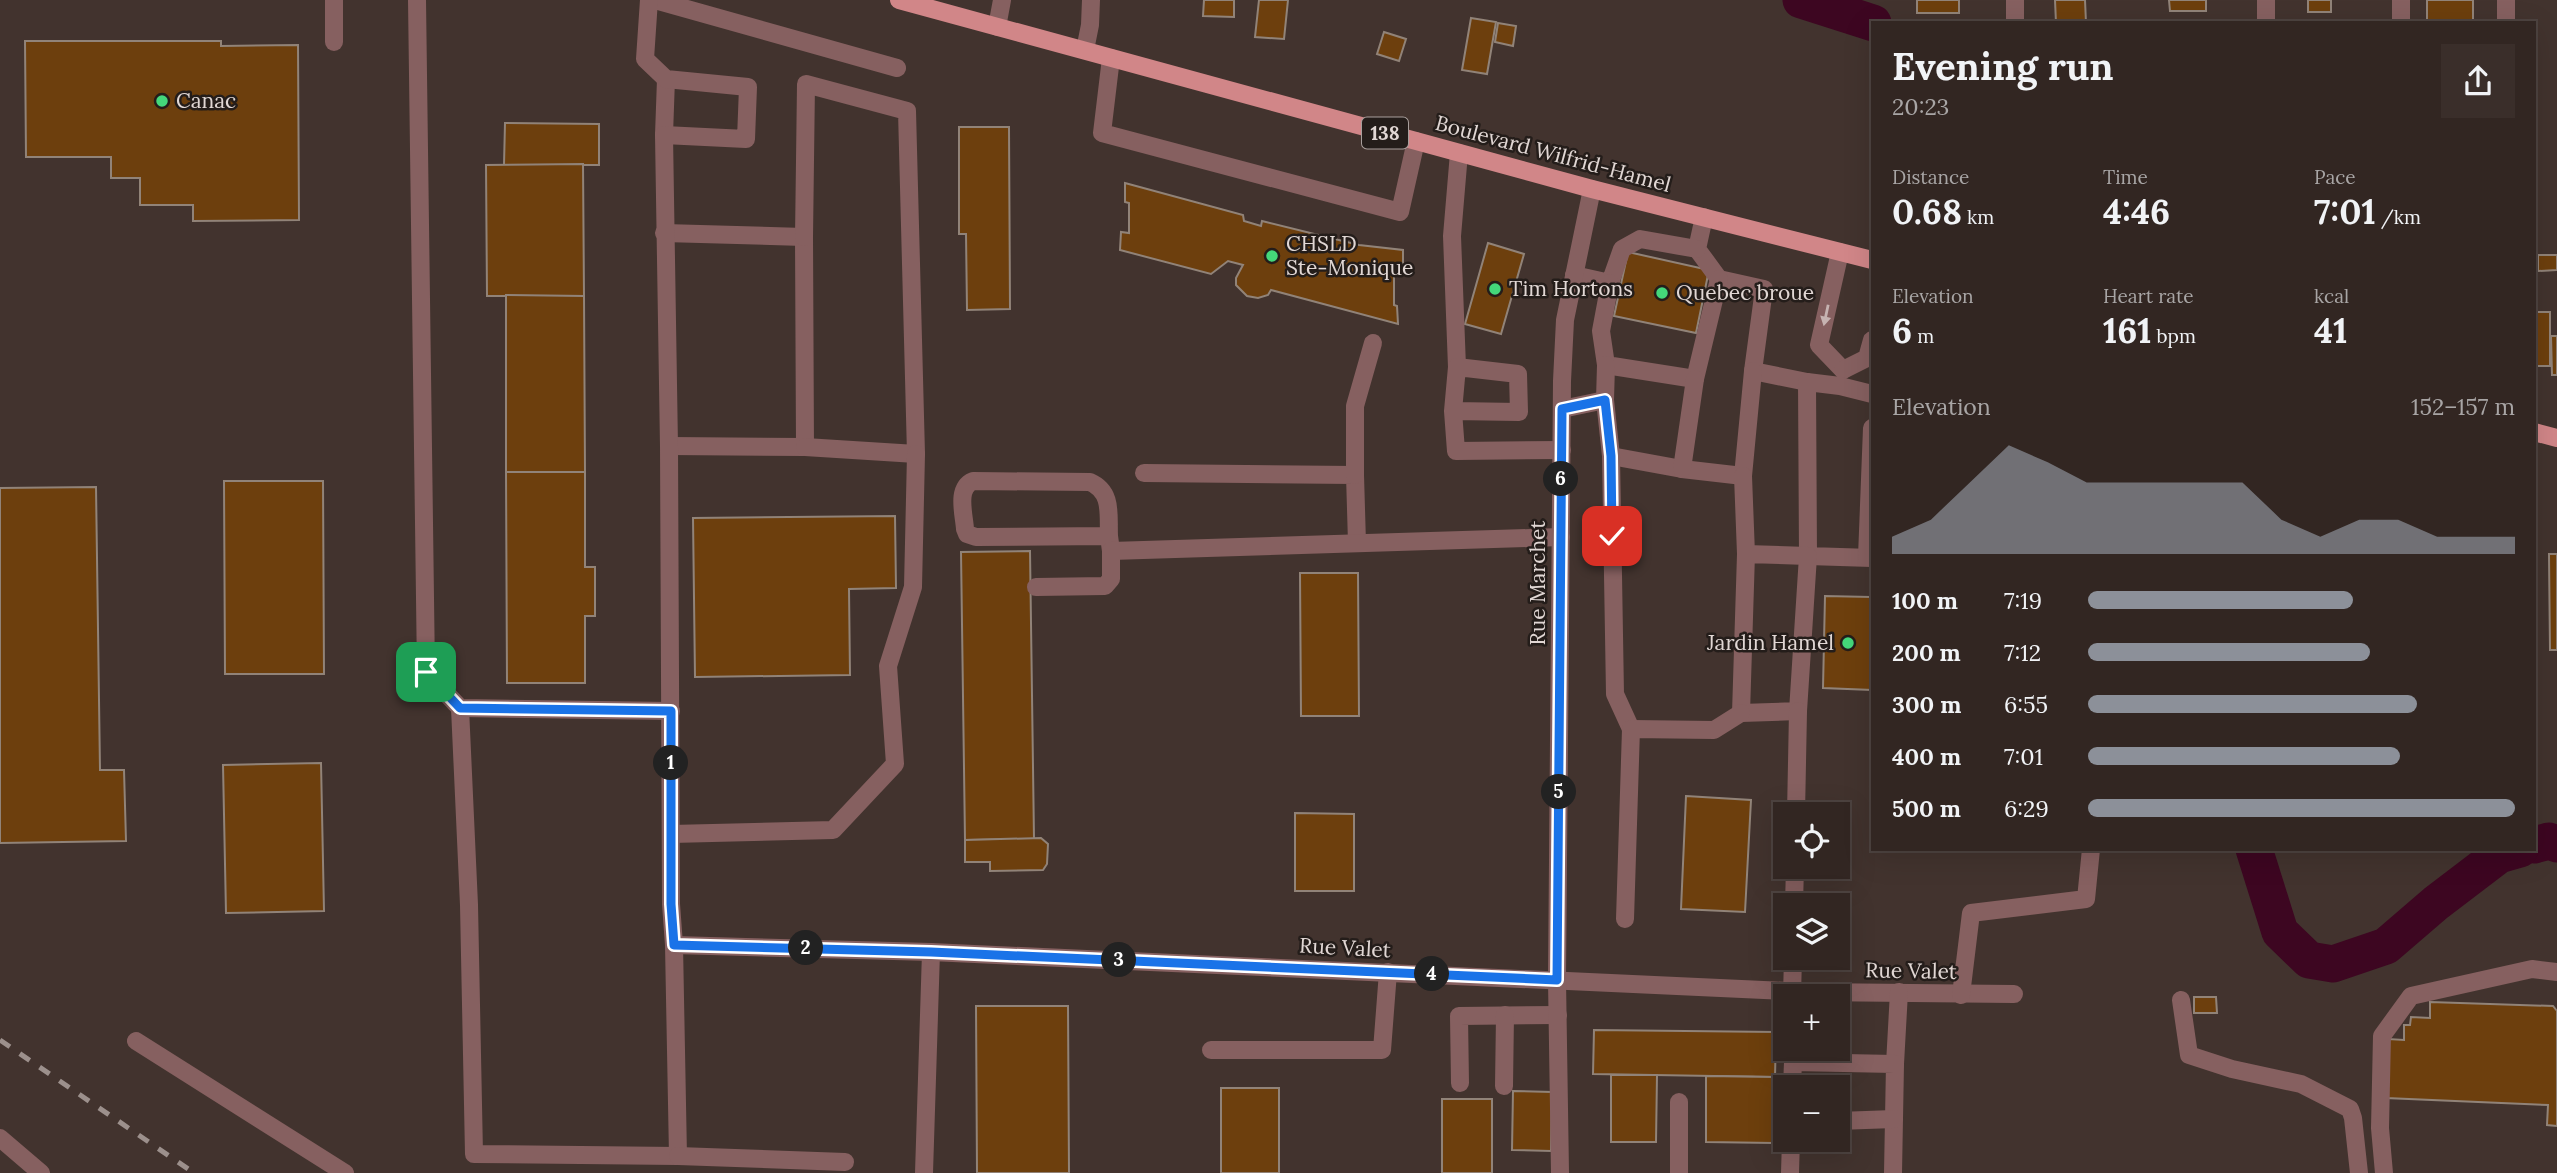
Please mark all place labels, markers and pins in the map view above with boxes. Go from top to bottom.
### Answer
place label: Canac [176,87,236,114]
marker: Canac [154,93,170,109]
place label: CHSLD Ste-Monique [1286,230,1413,281]
marker: CHSLD Ste-Monique [1264,248,1280,264]
place label: Tim Hortons [1509,275,1633,302]
place label: Quebec broue [1676,279,1814,306]
marker: Tim Hortons [1487,281,1503,297]
marker: Quebec broue [1654,285,1670,301]
pin: 6 [1544,462,1578,496]
pin [1582,506,1642,566]
place label: Jardin Hamel [1706,629,1834,656]
marker: Jardin Hamel [1840,635,1856,651]
pin [396,642,456,702]
pin: 1 [654,746,688,780]
pin: 5 [1542,774,1576,810]
pin: 2 [788,930,824,965]
pin: 3 [1102,942,1136,978]
pin: 4 [1414,956,1450,992]

